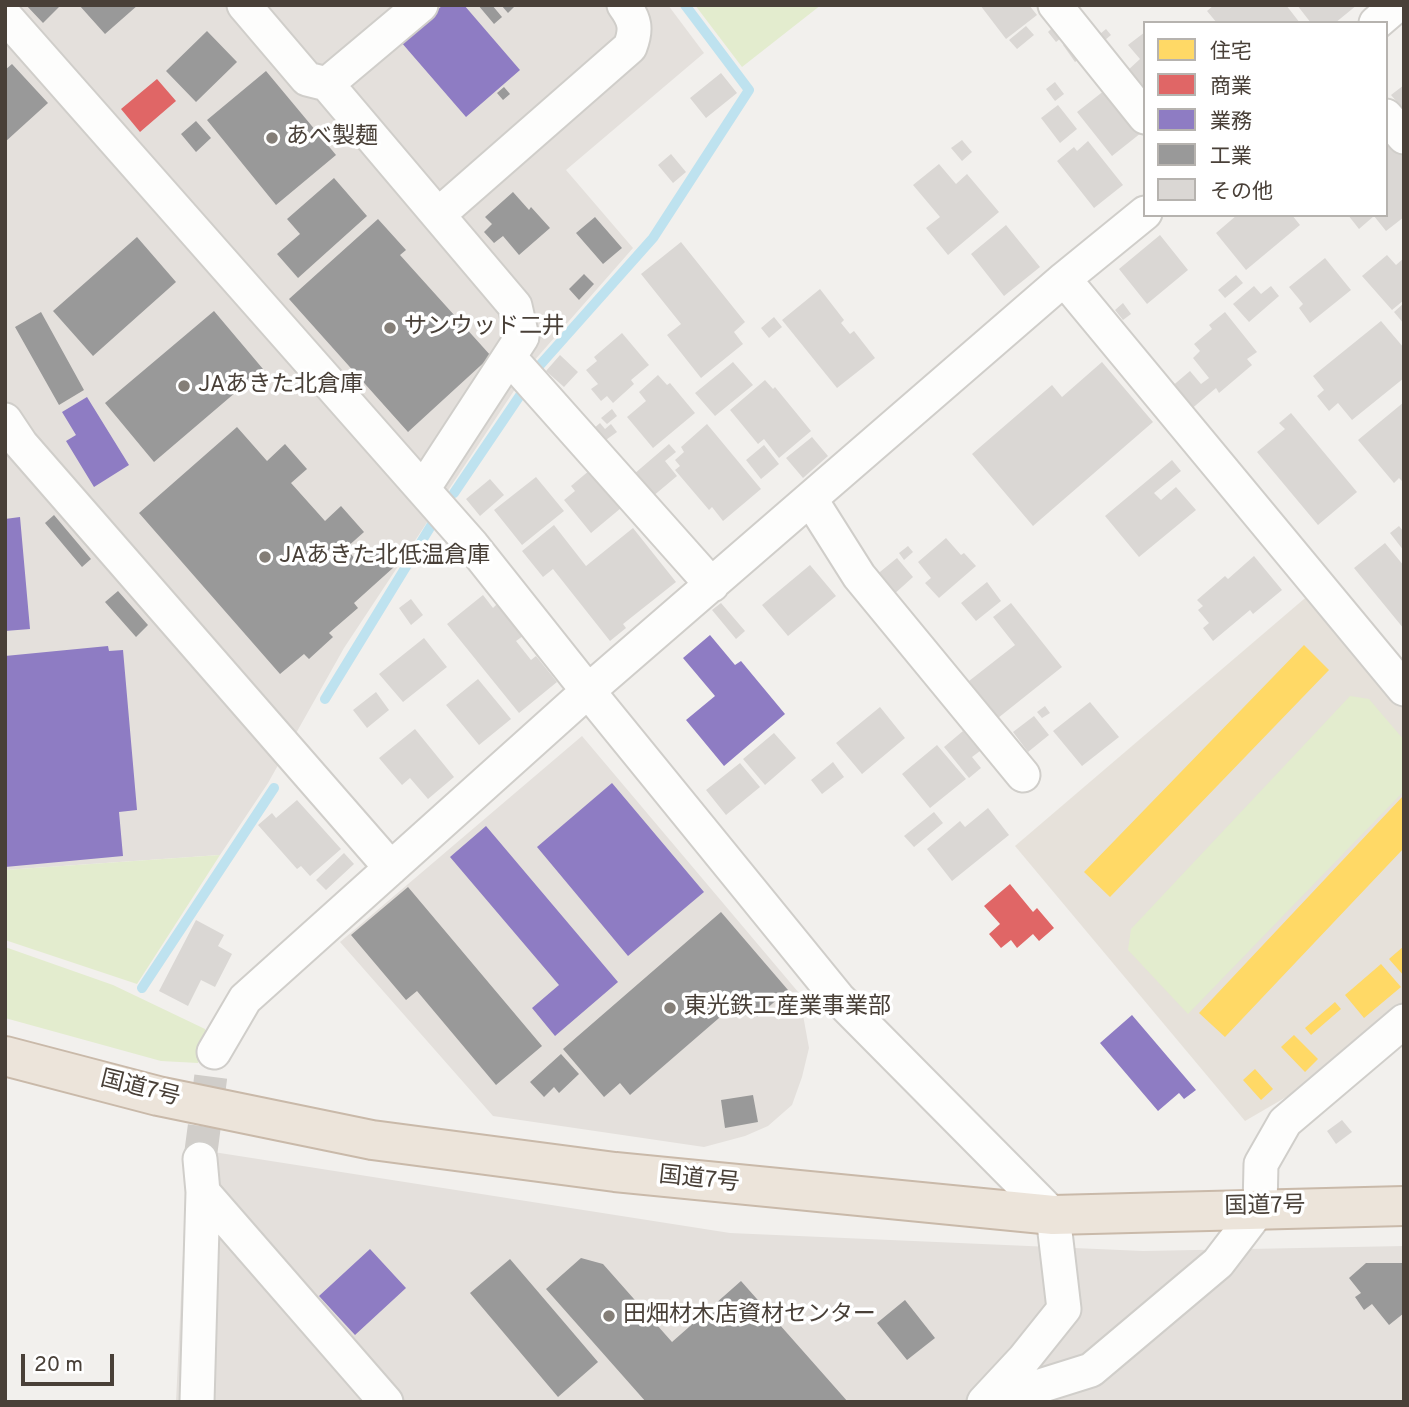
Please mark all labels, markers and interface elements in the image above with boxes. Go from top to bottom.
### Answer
legend [1143,21,1388,217]
text: 住宅 [1210,39,1252,66]
text: 商業 [1210,74,1252,101]
text: 業務 [1210,109,1252,136]
place label: あべ製麺 [286,124,378,152]
marker: あべ製麺 [264,130,280,146]
text: 工業 [1210,144,1252,171]
text: その他 [1210,179,1273,206]
place label: サンウッド二井 [404,314,565,342]
marker: サンウッド二井 [382,320,398,336]
place label: JAあきた北倉庫 [198,372,363,400]
marker: JAあきた北倉庫 [176,378,192,394]
place label: JAあきた北低温倉庫 [279,543,490,571]
marker: JAあきた北低温倉庫 [257,549,273,565]
place label: 東光鉄工産業事業部 [684,994,891,1022]
marker: 東光鉄工産業事業部 [662,1000,678,1016]
street label: 国道7号 [97,1067,183,1113]
street label: 国道7号 [657,1163,741,1199]
street label: 国道7号 [1224,1193,1306,1223]
place label: 田畑材木店資材センター [623,1302,876,1330]
marker: 田畑材木店資材センター [601,1308,617,1324]
scale bar [24,1340,117,1384]
text: 20 m [34,1352,83,1379]

